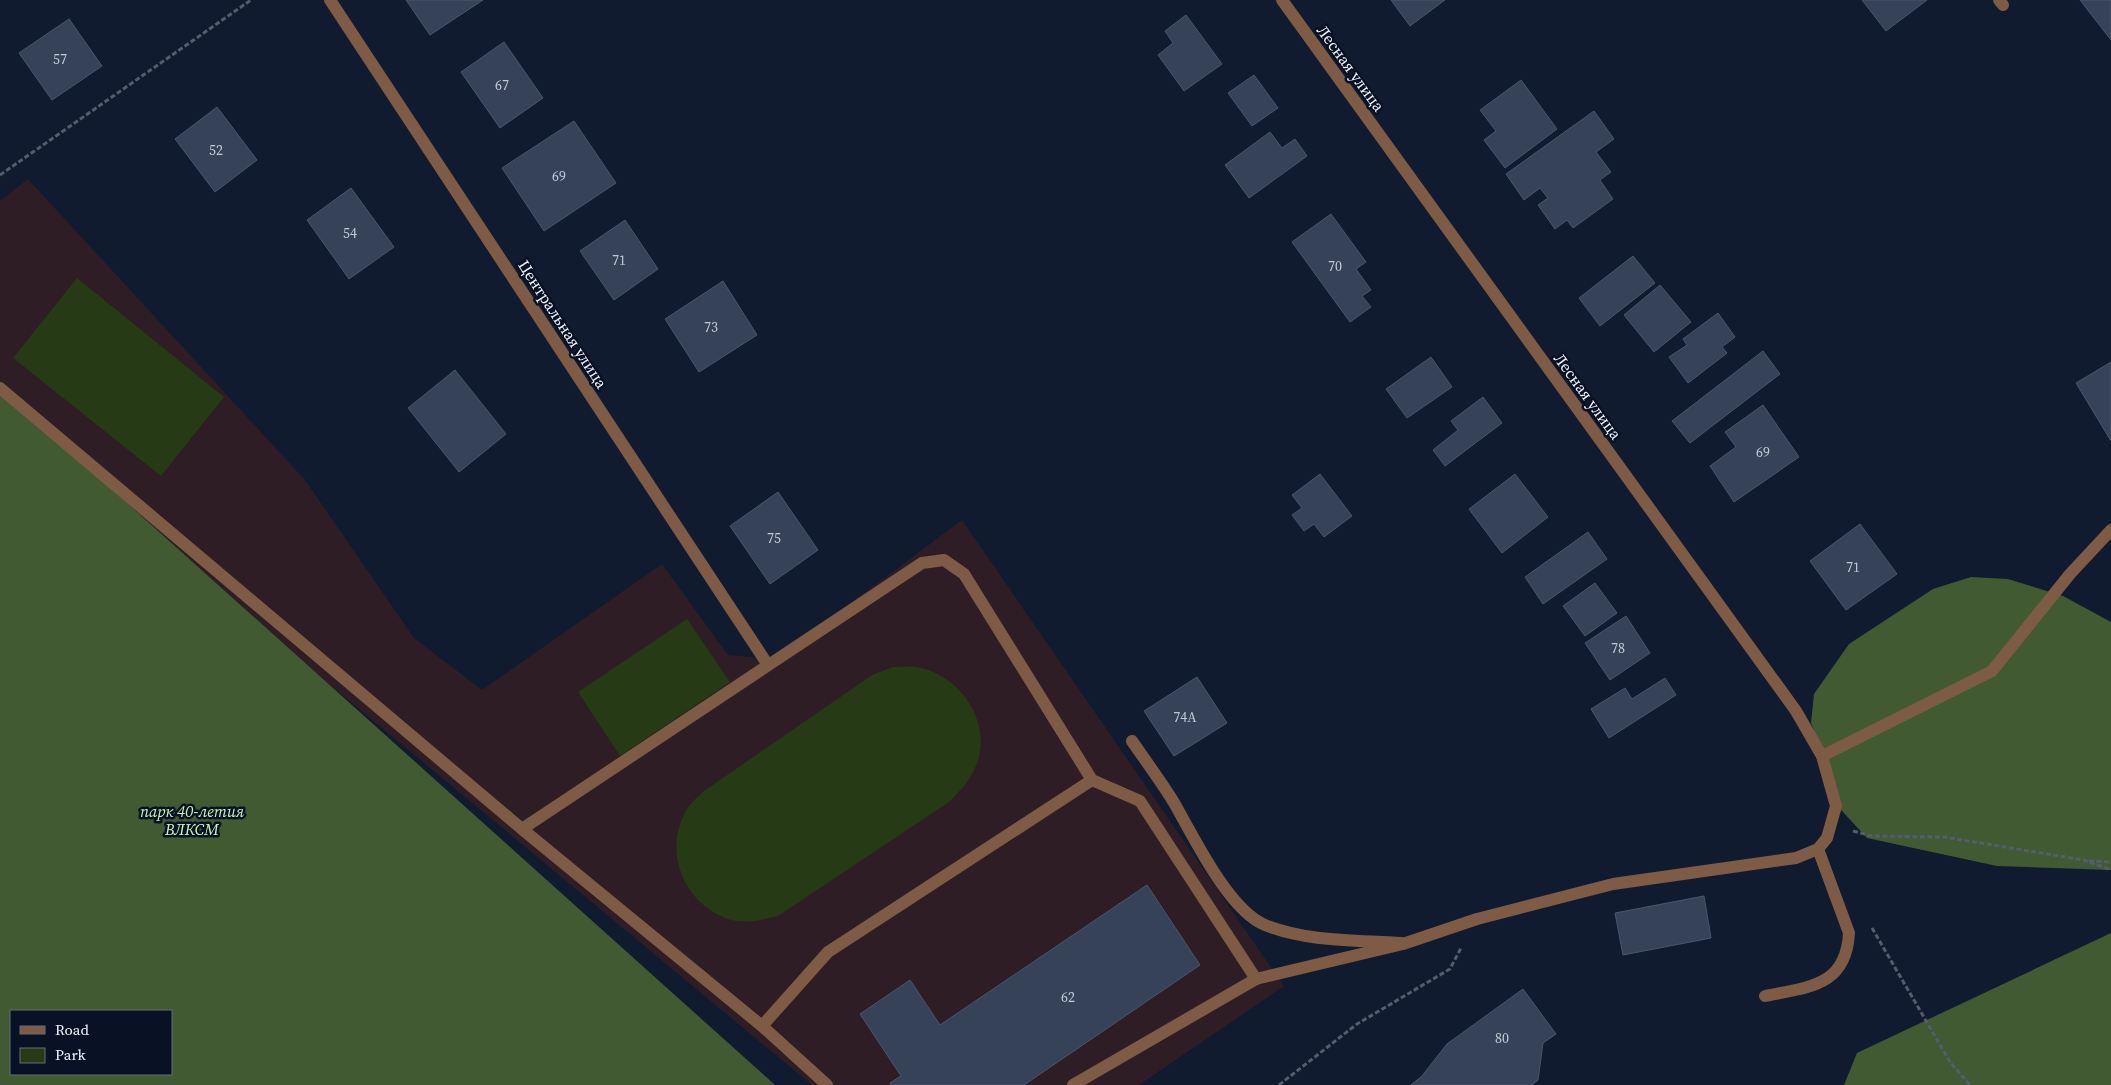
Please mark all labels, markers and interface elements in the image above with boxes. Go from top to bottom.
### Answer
street label: Лесная улица [1312,20,1390,117]
house number: 57 [53,49,67,69]
house number: 67 [495,75,509,95]
house number: 52 [209,140,223,160]
house number: 69 [552,166,566,186]
house number: 54 [343,223,357,243]
house number: 71 [612,250,626,270]
street label: Центральная улица [513,256,613,393]
house number: 70 [1328,256,1342,276]
house number: 73 [704,317,718,337]
street label: Лесная улица [1549,348,1627,445]
house number: 69 [1756,442,1770,462]
house number: 75 [767,528,781,548]
house number: 71 [1846,557,1860,577]
house number: 78 [1611,638,1625,658]
house number: 74А [1173,707,1197,727]
park label: парк 40-летия ВЛКСМ [140,800,244,840]
house number: 62 [1061,987,1075,1007]
legend [10,1010,172,1075]
text: Road [55,1019,89,1040]
house number: 80 [1495,1028,1509,1048]
text: Park [55,1044,87,1065]

